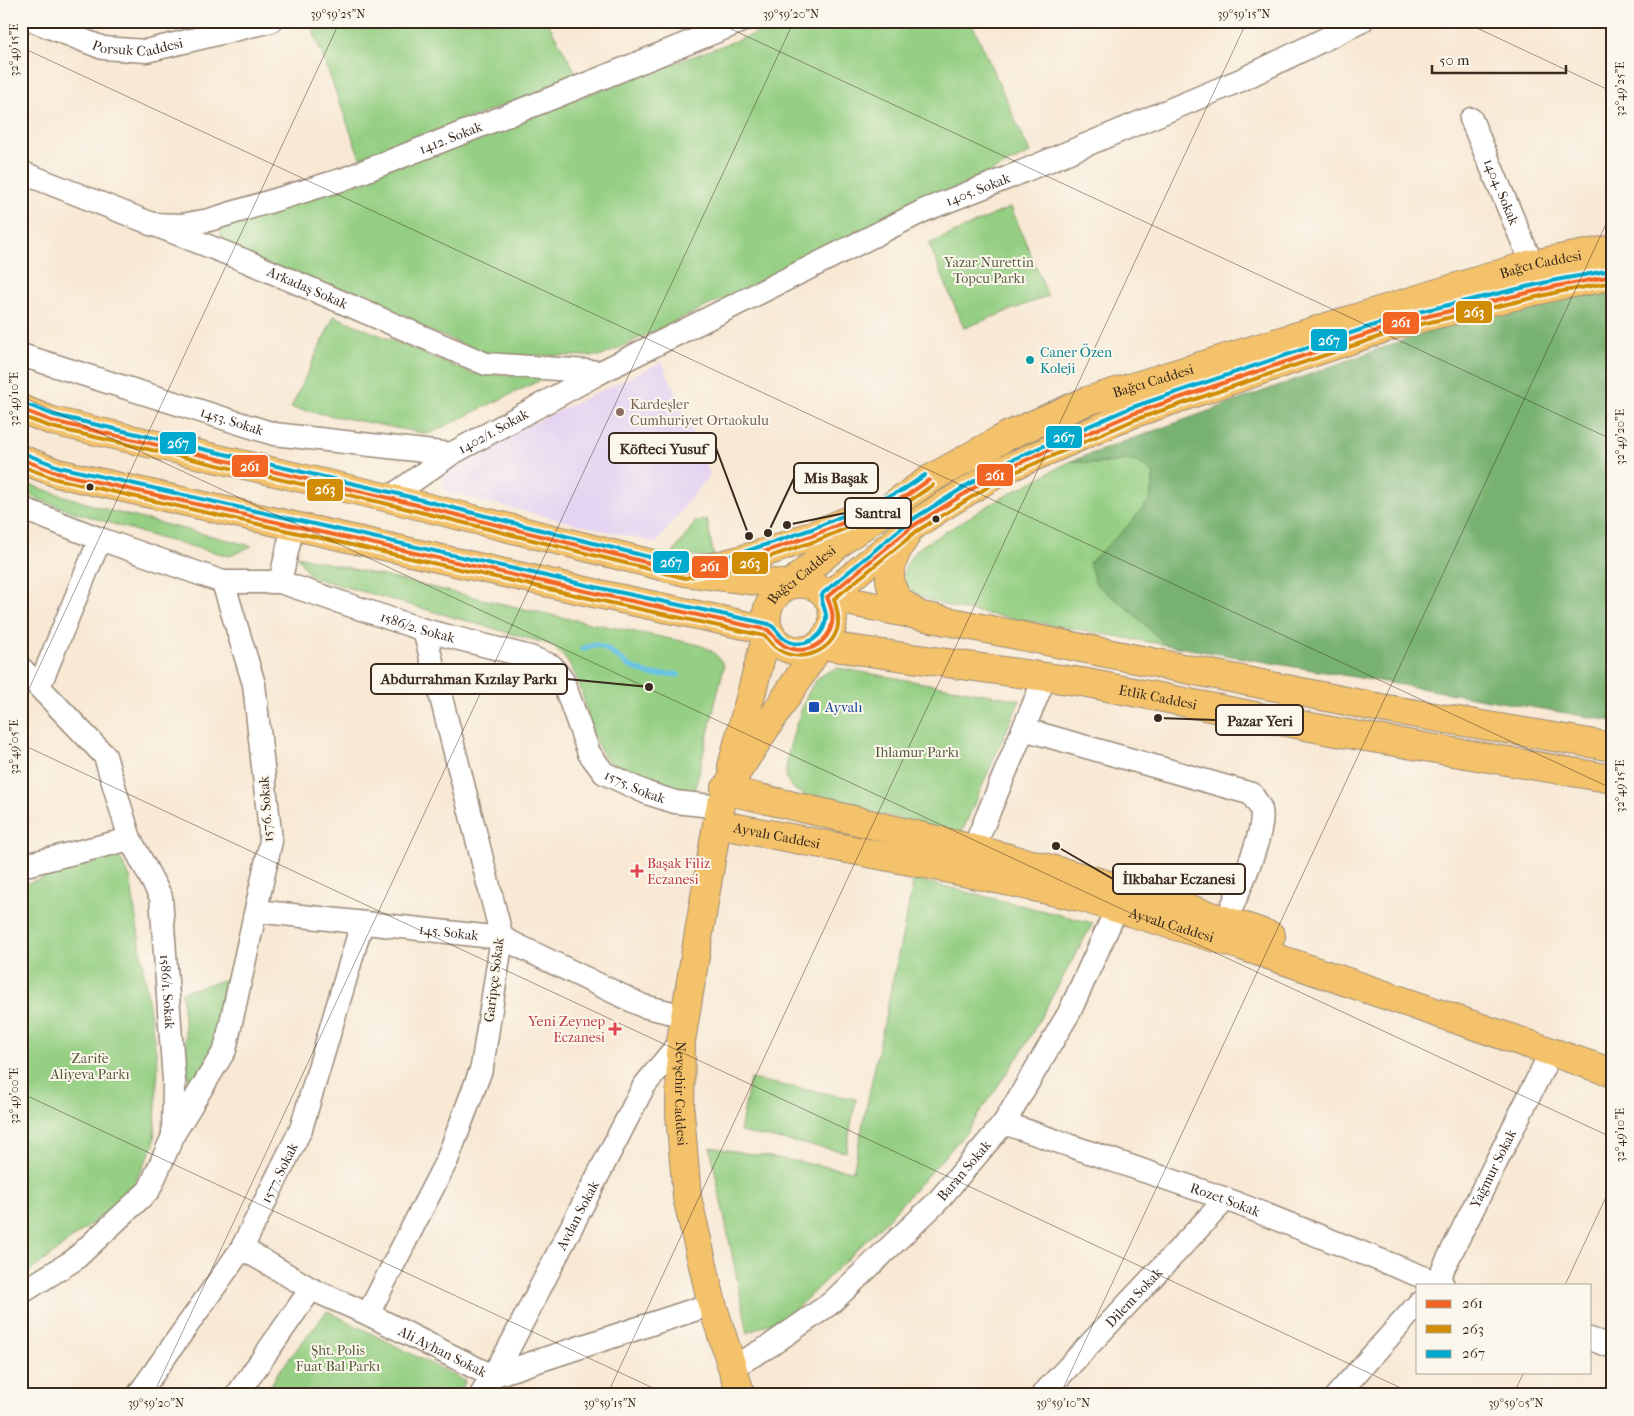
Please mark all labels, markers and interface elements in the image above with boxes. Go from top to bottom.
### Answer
text: 39°59'25"N [311,7,365,21]
text: 39°59'20"N [763,7,819,21]
text: 39°59'15"N [1218,7,1270,21]
text: 32°49'15"E [7,24,21,76]
street label: Porsuk Caddesi [90,34,185,59]
scale bar [1432,42,1565,74]
text: 50 m [1439,51,1470,69]
text: 32°49'25"E [1613,62,1627,116]
street label: 1412. Sokak [417,117,485,157]
street label: 1404. Sokak [1480,156,1523,228]
street label: 1405. Sokak [943,169,1013,210]
street label: Bağcı Caddesi [1497,246,1583,282]
park label: Yazar Nurettin Topcu Parkı [943,254,1034,287]
street label: Arkadaş Sokak [264,262,351,313]
line badge: 263 [1455,300,1493,324]
text: 263 [1464,304,1485,321]
line badge: 261 [1382,311,1420,335]
text: 261 [1391,314,1411,331]
line badge: 267 [1310,328,1348,352]
text: 267 [1318,332,1340,349]
place label: Caner Özen Koleji [1040,343,1112,377]
marker: Caner Özen Koleji [1024,354,1036,366]
street label: Bağcı Caddesi [1110,360,1196,401]
text: 32°49'10"E [7,372,21,426]
place label: Kardeşler Cumhuriyet Ortaokulu [630,396,769,429]
street label: 1453. Sokak [198,403,267,439]
street label: 1402/1. Sokak [455,405,532,457]
marker: Kardeşler Cumhuriyet Ortaokulu [614,406,626,418]
text: 32°49'20"E [1613,409,1627,465]
line badge: 267 [1045,425,1083,449]
text: 267 [1053,429,1075,446]
line badge: 267 [159,431,197,455]
callout: Köfteci Yusuf [609,433,716,463]
text: 267 [167,435,189,452]
text: Köfteci Yusuf [620,440,710,458]
line badge: 261 [231,454,269,478]
text: 261 [240,458,260,475]
callout: Mis Başak [794,463,878,493]
line badge: 261 [976,463,1014,487]
text: 261 [985,467,1005,484]
text: Mis Başak [803,469,869,488]
line badge: 263 [306,478,344,502]
text: 263 [315,481,336,498]
unlabelled marker [85,482,95,492]
callout: Santral [845,498,911,528]
text: Santral [855,504,902,522]
unlabelled marker [931,514,941,524]
street label: Bağcı Caddesi [763,541,839,607]
line badge: 267 [652,550,690,574]
line badge: 263 [731,551,769,575]
text: 267 [660,554,682,571]
line badge: 261 [691,555,729,579]
text: 263 [740,555,761,572]
text: 261 [700,558,720,575]
street label: 1586/2. Sokak [378,608,458,646]
callout: Abdurrahman Kızılay Parkı [371,664,567,694]
text: Abdurrahman Kızılay Parkı [380,670,558,688]
street label: Etlik Caddesi [1117,681,1198,713]
place label: Ayvalı [824,699,862,716]
marker: Ayvalı [807,700,821,714]
callout: Pazar Yeri [1216,705,1303,735]
text: Pazar Yeri [1227,712,1294,730]
text: 32°49'05"E [7,719,21,775]
park label: Ihlamur Parkı [875,744,959,761]
text: 32°49'15"E [1613,760,1627,812]
street label: 1575. Sokak [602,766,668,807]
street label: 1576. Sokak [255,775,277,843]
street label: Ayvalı Caddesi [731,819,822,852]
place label: Başak Filiz Eczanesi [647,855,710,888]
callout: İlkbahar Eczanesi [1113,864,1245,894]
marker: Başak Filiz Eczanesi [631,865,643,877]
text: İlkbahar Eczanesi [1123,870,1236,888]
street label: Ayvalı Caddesi [1126,904,1216,946]
street label: 145. Sokak [418,920,480,944]
street label: Garipçe Sokak [480,936,508,1023]
street label: 1586/1. Sokak [157,954,179,1030]
place label: Yeni Zeynep Eczanesi [527,1013,605,1046]
marker: Yeni Zeynep Eczanesi [609,1023,621,1035]
street label: Nevşehir Caddesi [671,1041,691,1147]
park label: Zarife Aliyeva Parkı [49,1050,130,1083]
text: 32°49'00"E [7,1068,21,1124]
text: 32°49'10"E [1613,1108,1627,1162]
street label: Yağmur Sokak [1466,1126,1520,1212]
street label: Baran Sokak [933,1136,995,1204]
street label: 1577. Sokak [257,1139,302,1206]
street label: Avdan Sokak [552,1177,603,1254]
street label: Rozet Sokak [1188,1179,1263,1220]
street label: Dilem Sokak [1102,1263,1166,1331]
legend [1416,1284,1592,1374]
text: 261 [1462,1294,1483,1312]
text: 263 [1462,1320,1484,1338]
street label: Ali Ayhan Sokak [395,1322,490,1381]
park label: Şht. Polis Fuat Bal Parkı [296,1342,380,1375]
text: 267 [1462,1344,1485,1362]
text: 39°59'20"N [128,1396,184,1410]
text: 39°59'15"N [584,1396,636,1410]
text: 39°59'10"N [1036,1396,1090,1410]
text: 39°59'05"N [1488,1396,1544,1410]

